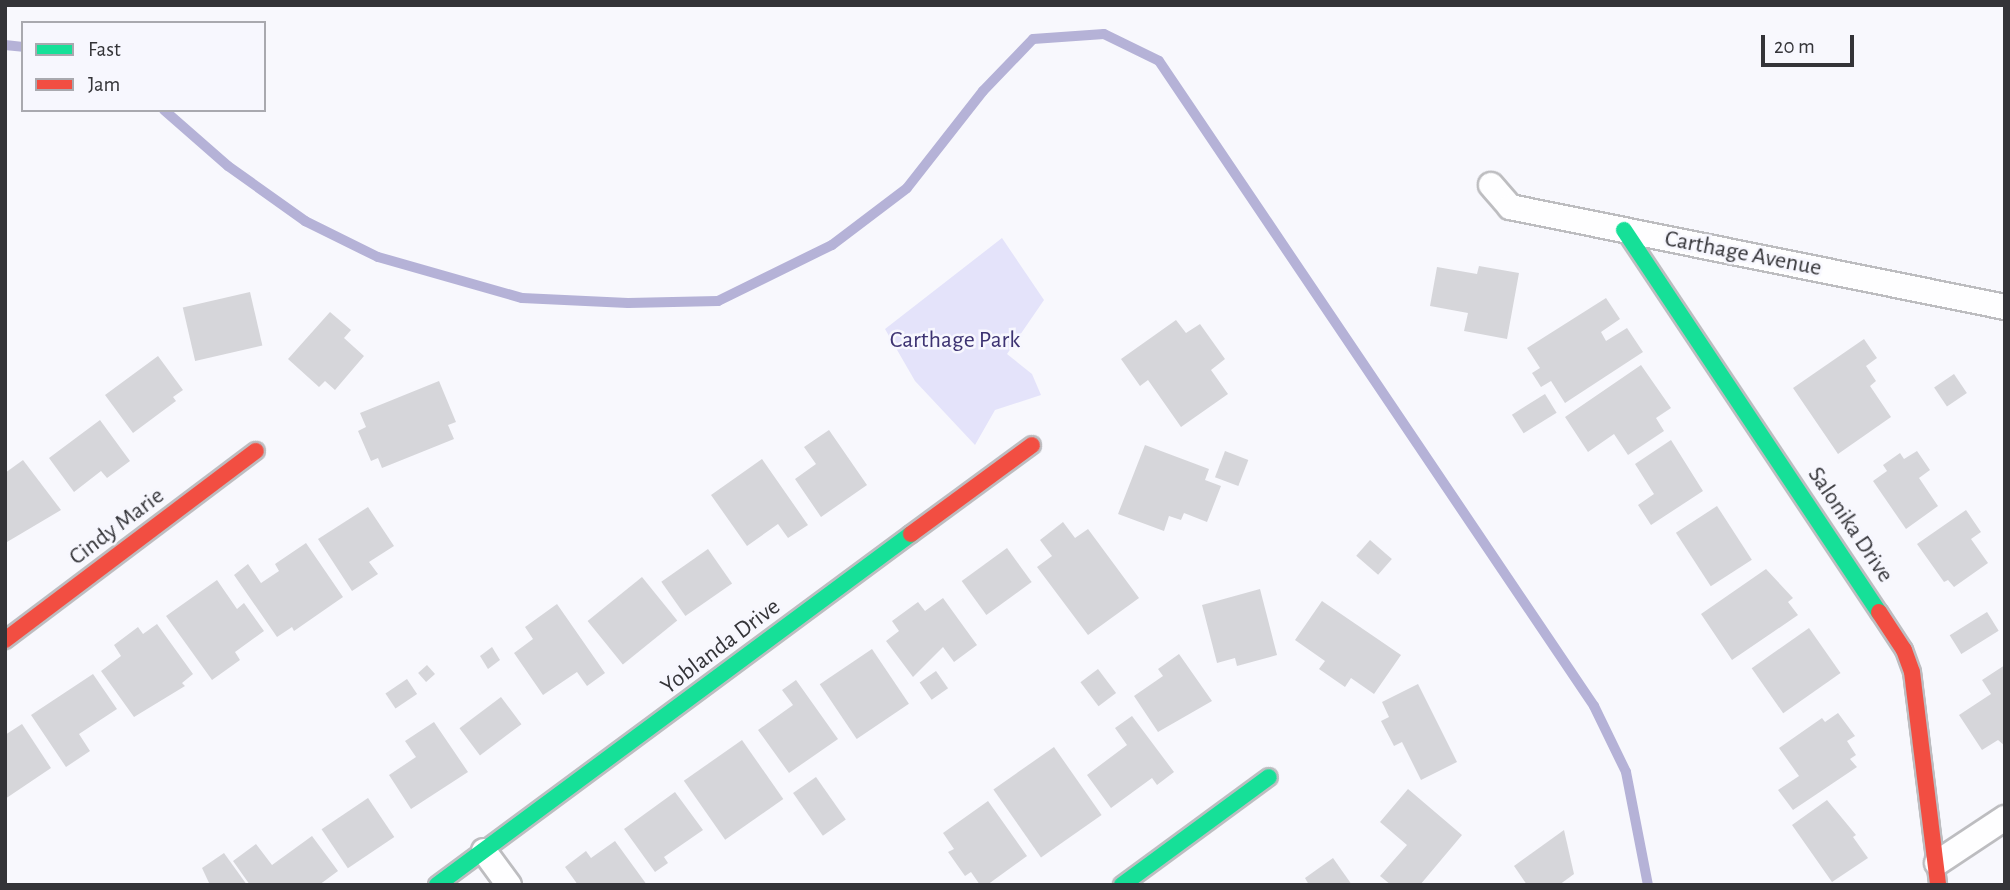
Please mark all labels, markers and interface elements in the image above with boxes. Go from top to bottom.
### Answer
legend [21,21,266,112]
scale bar [1765,21,1858,65]
text: 20 m [1774,36,1815,57]
text: Fast [88,39,121,60]
text: Jam [88,74,120,95]
street label: Carthage Avenue [1662,225,1824,283]
park label: Carthage Park [890,327,1020,355]
street label: Salonika Drive [1801,462,1899,588]
street label: Cindy Marie [64,482,170,572]
street label: Yoblanda Drive [656,593,786,701]

